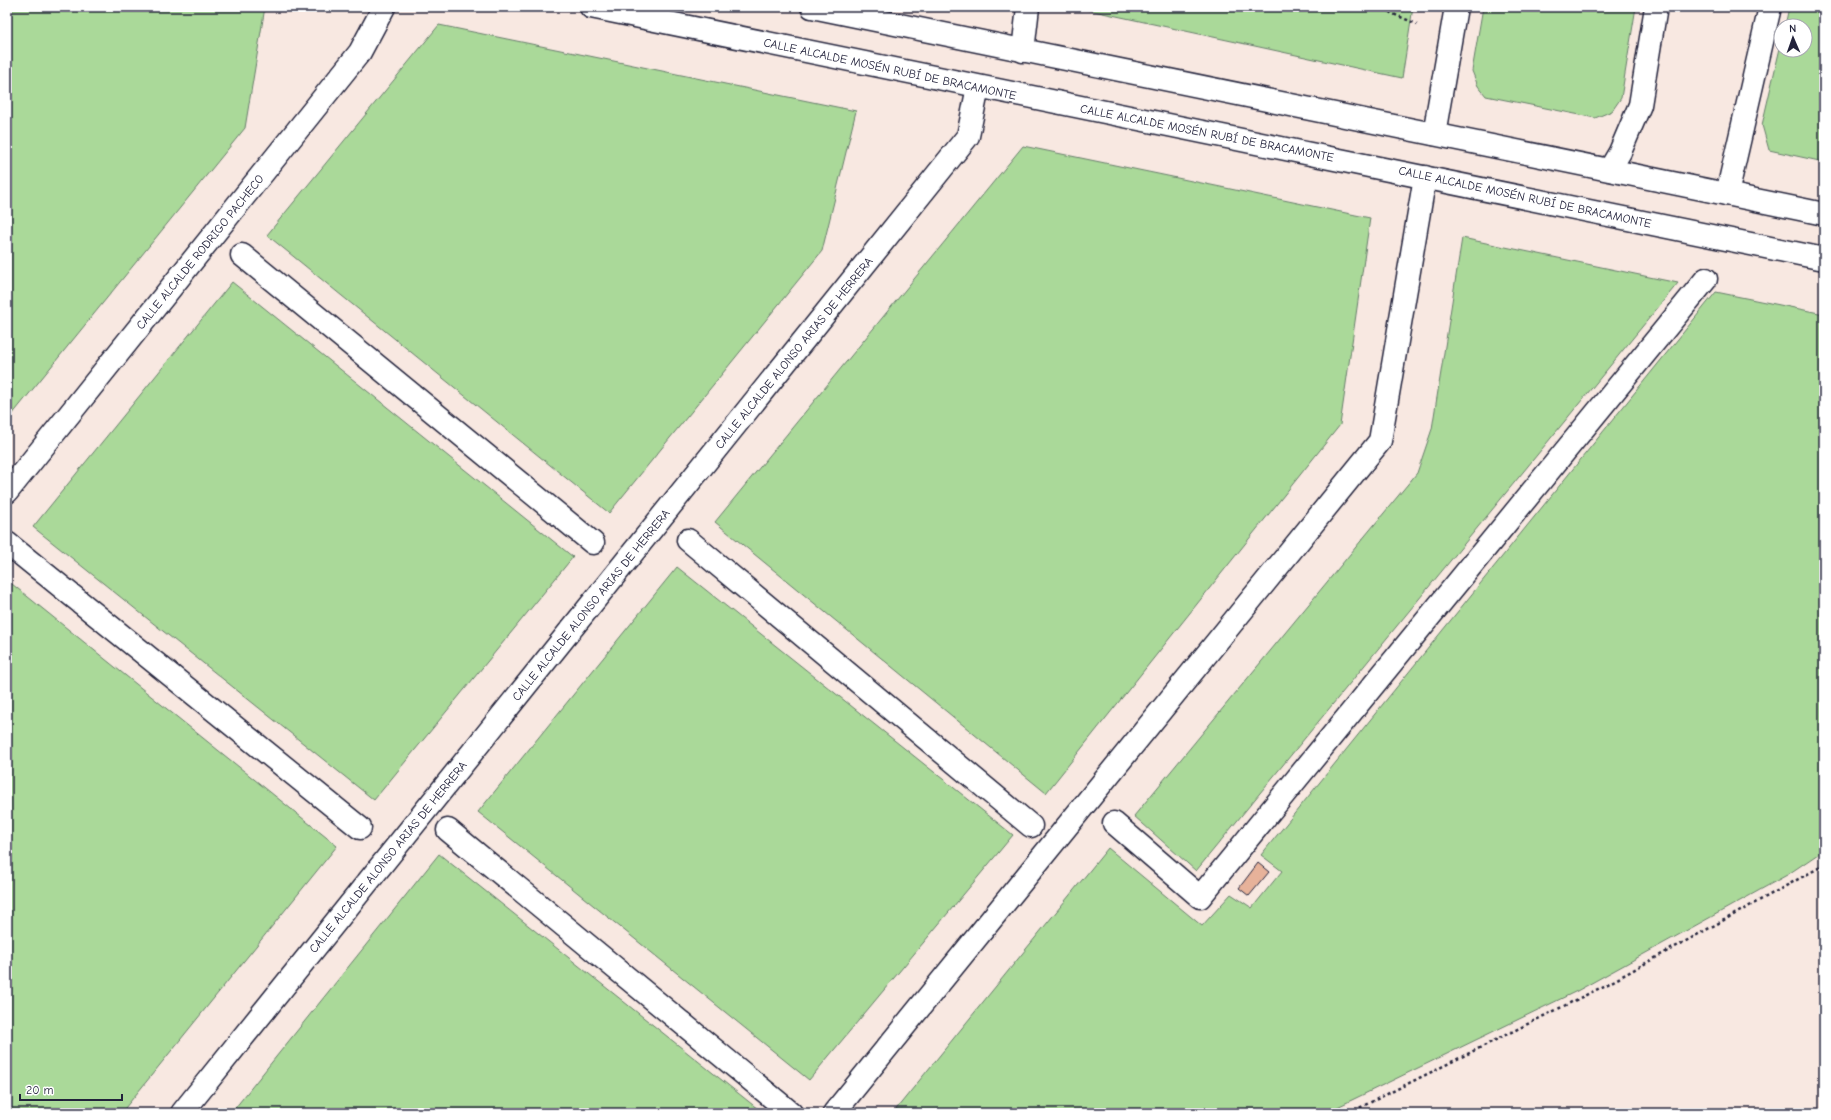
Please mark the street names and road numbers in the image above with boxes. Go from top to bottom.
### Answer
street label: CALLE ALCALDE MOSÉN RUBÍ DE BRACAMONTE [762,35,1018,103]
street label: CALLE ALCALDE MOSÉN RUBÍ DE BRACAMONTE [1079,101,1335,165]
street label: CALLE ALCALDE MOSÉN RUBÍ DE BRACAMONTE [1397,163,1653,231]
street label: CALLE ALCALDE RODRIGO PACHECO [133,172,267,332]
street label: CALLE ALCALDE ALONSO ARIAS DE HERRERA [712,254,876,452]
street label: CALLE ALCALDE ALONSO ARIAS DE HERRERA [509,506,673,704]
street label: CALLE ALCALDE ALONSO ARIAS DE HERRERA [306,758,470,956]

